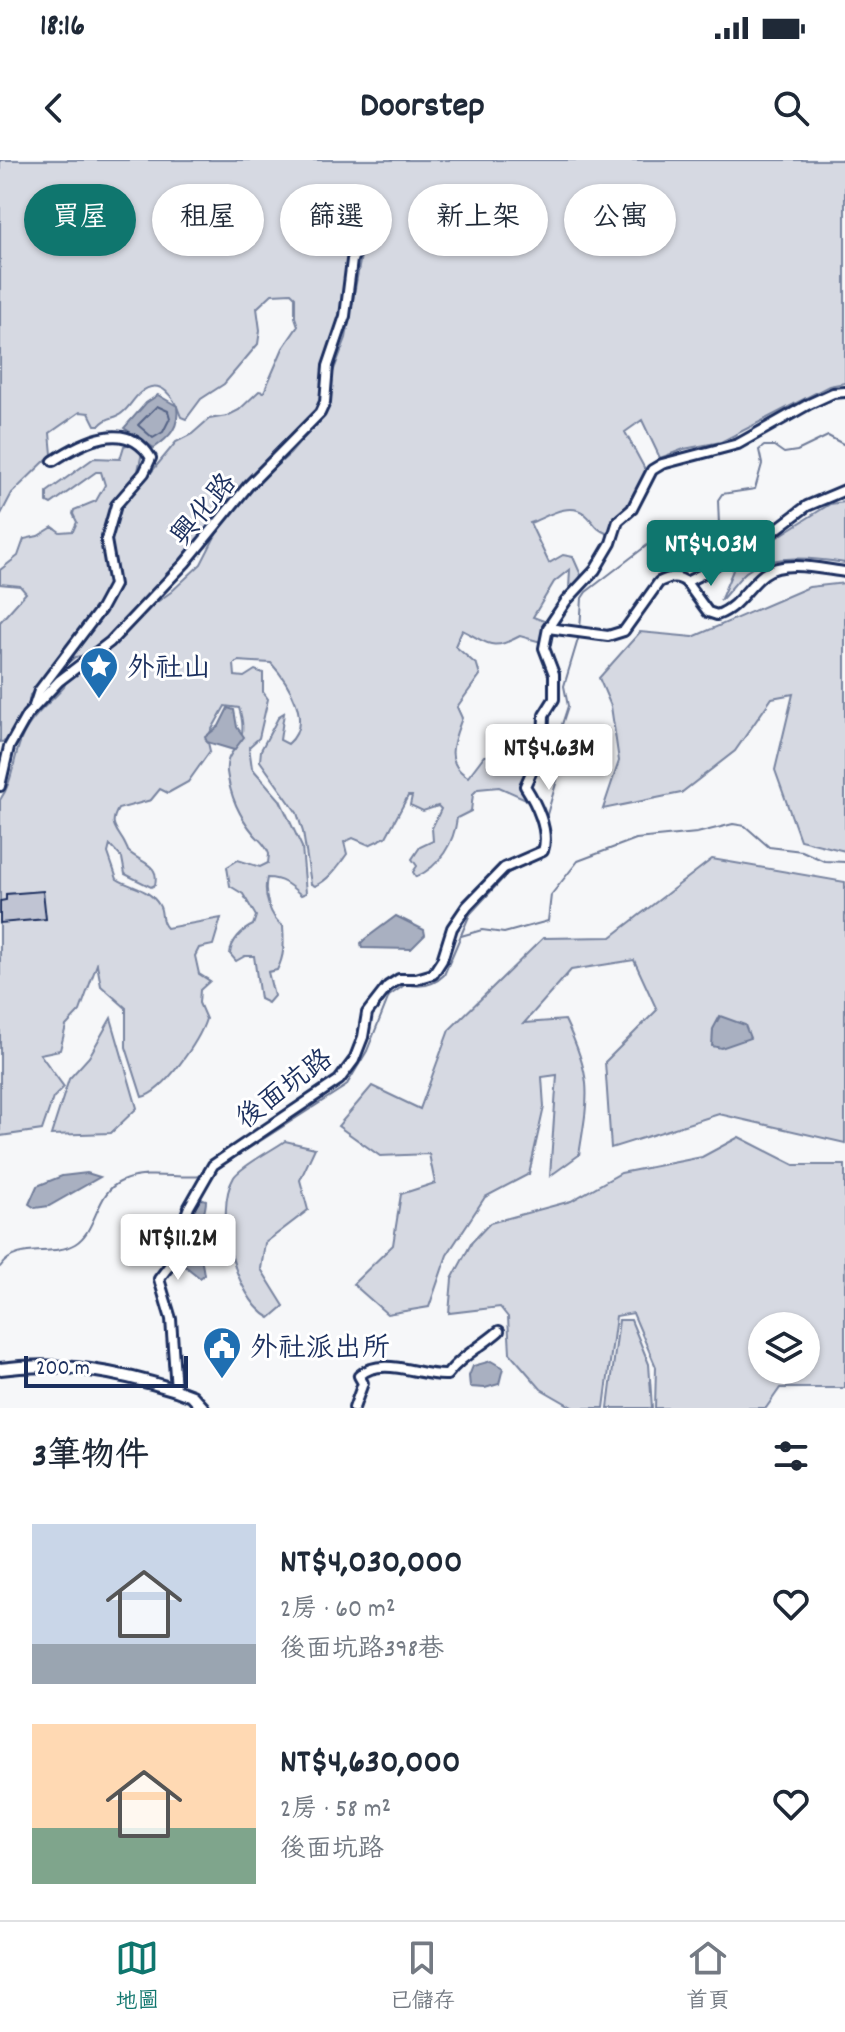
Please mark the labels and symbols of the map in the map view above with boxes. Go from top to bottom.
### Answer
street label: 興化路 [164,466,248,556]
pin: NT$4.03M [628,520,794,588]
place icon: 外社山 [78,645,120,700]
place label: 外社山 [127,651,211,691]
pin: NT$4.63M [466,724,632,792]
street label: 後面坑路 [229,1041,343,1141]
pin: NT$11.2M [95,1214,261,1282]
public building icon: 外社派出所 [201,1325,243,1380]
place label: 外社派出所 [250,1331,390,1371]
scale bar [24,1352,188,1388]

